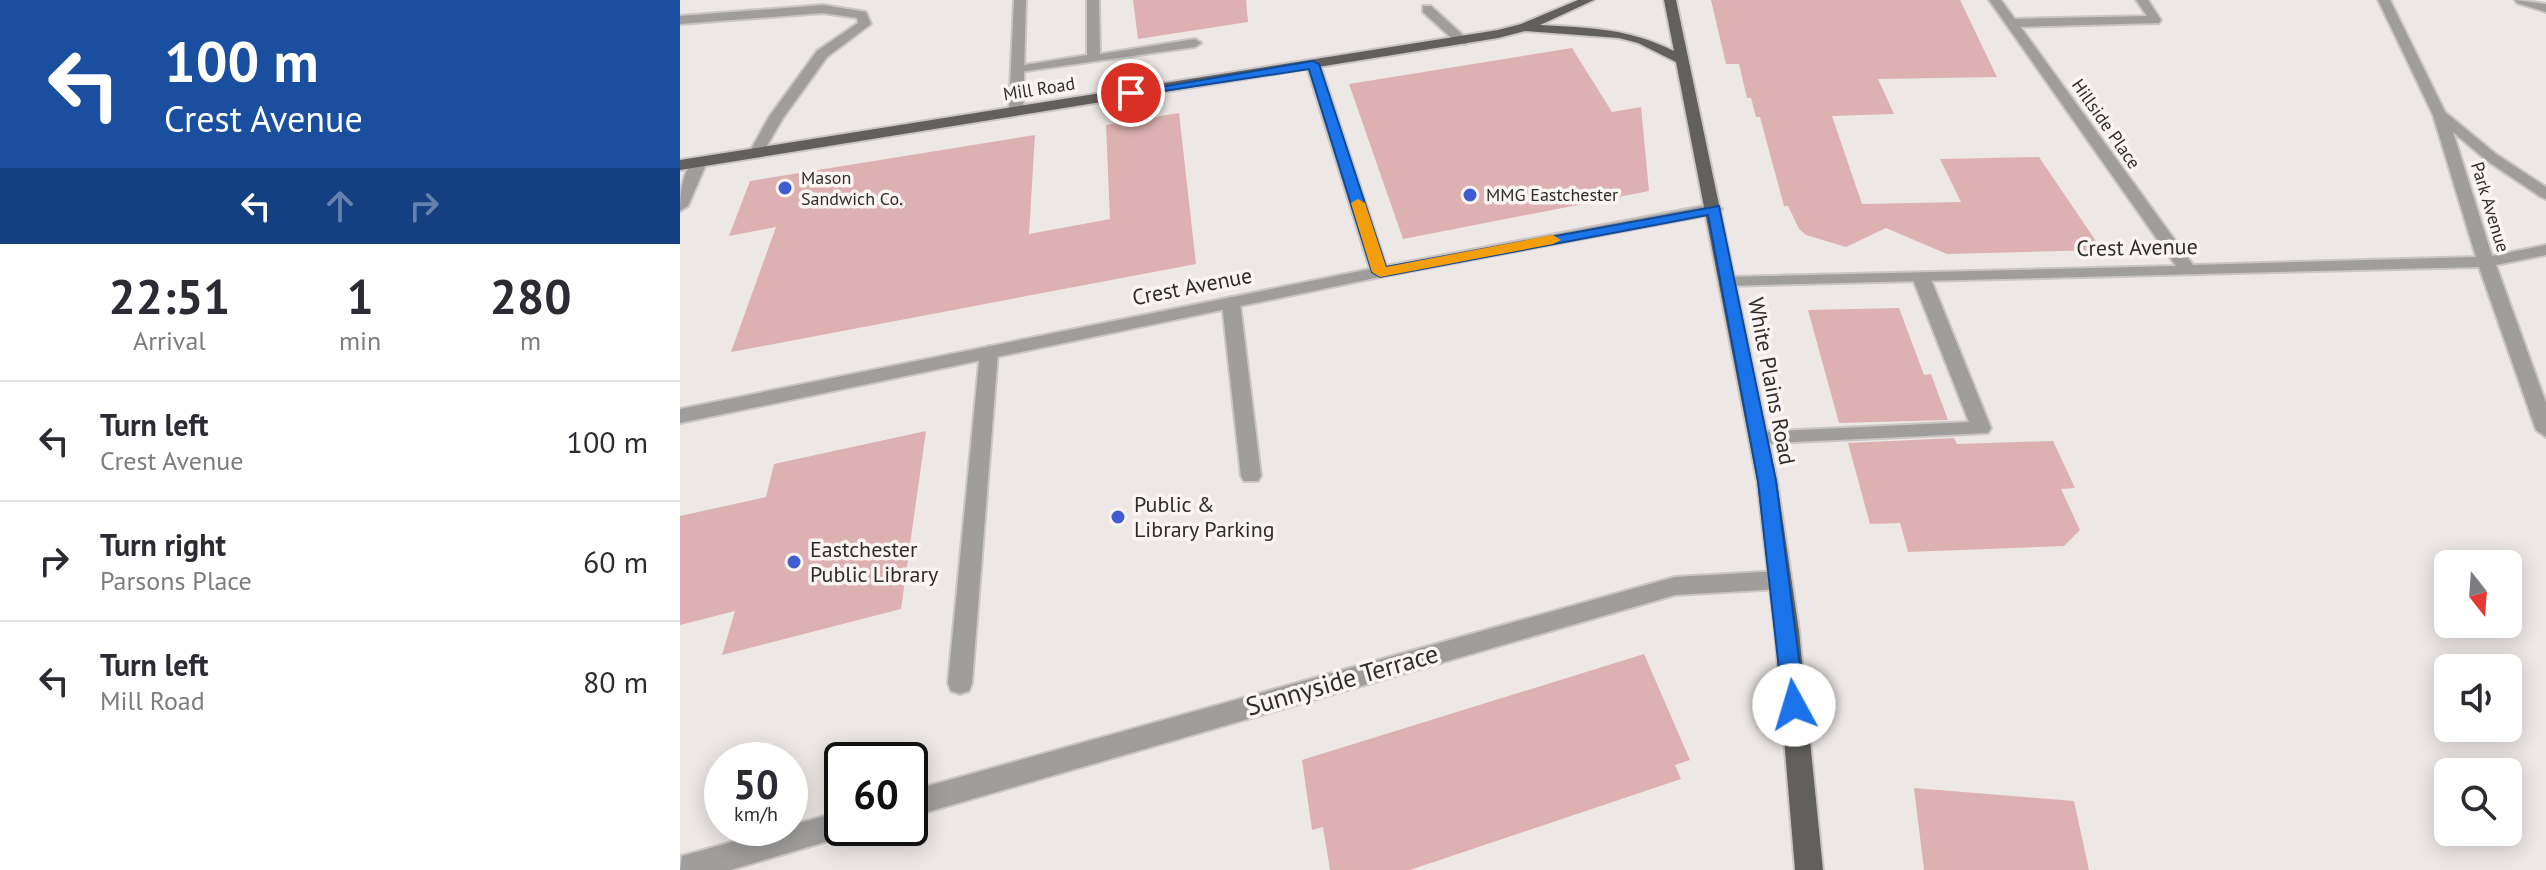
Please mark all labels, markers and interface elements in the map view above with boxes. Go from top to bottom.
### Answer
text: 100 m [164,25,319,97]
icon: left [32,32,136,136]
pin [1097,59,1165,127]
street label: Mill Road [1001,71,1077,106]
icon: arrive [1109,71,1153,115]
street label: Hillside Place [2067,74,2146,173]
text: Crest Avenue [164,95,363,142]
street label: Park Avenue [2466,159,2515,255]
place label: Mason Sandwich Co. [801,166,903,210]
marker: Mason Sandwich Co. [776,179,794,197]
place label: MMG Eastchester [1486,183,1618,206]
icon: left [234,184,278,228]
icon: ahead [318,184,362,228]
icon: right [402,184,446,228]
marker: MMG Eastchester [1461,186,1479,204]
street label: Crest Avenue [2076,232,2198,262]
street label: Crest Avenue [1130,261,1254,311]
text: 22:51 [109,265,230,327]
text: 1 [346,265,374,327]
text: 280 [490,265,571,327]
street label: White Plains Road [1742,295,1802,467]
text: Arrival [133,324,206,357]
text: min [339,324,381,357]
text: m [520,324,541,357]
text: Turn left [100,405,208,444]
icon: left [32,419,76,463]
text: 100 m [567,422,648,461]
text: Crest Avenue [100,444,244,477]
place label: Public & Library Parking [1134,490,1275,543]
marker: Public & Library Parking [1109,508,1127,526]
text: Turn right [100,525,226,564]
place label: Eastchester Public Library [810,535,939,588]
icon: right [32,539,76,583]
text: 60 m [583,542,648,581]
north arrow [2434,550,2522,638]
map controls [2434,550,2522,846]
marker: Eastchester Public Library [785,553,803,571]
text: Parsons Place [100,564,252,597]
street label: Sunnyside Terrace [1242,636,1442,723]
text: Turn left [100,645,208,684]
button: sound [2434,654,2522,742]
icon: left [32,659,76,703]
text: 80 m [583,662,648,701]
position arrow [1752,663,1836,747]
text: Mill Road [100,684,205,717]
speed limit sign: 60 [824,742,928,846]
text: 50 [733,758,779,810]
button: search [2434,758,2522,846]
text: km/h [734,801,778,827]

